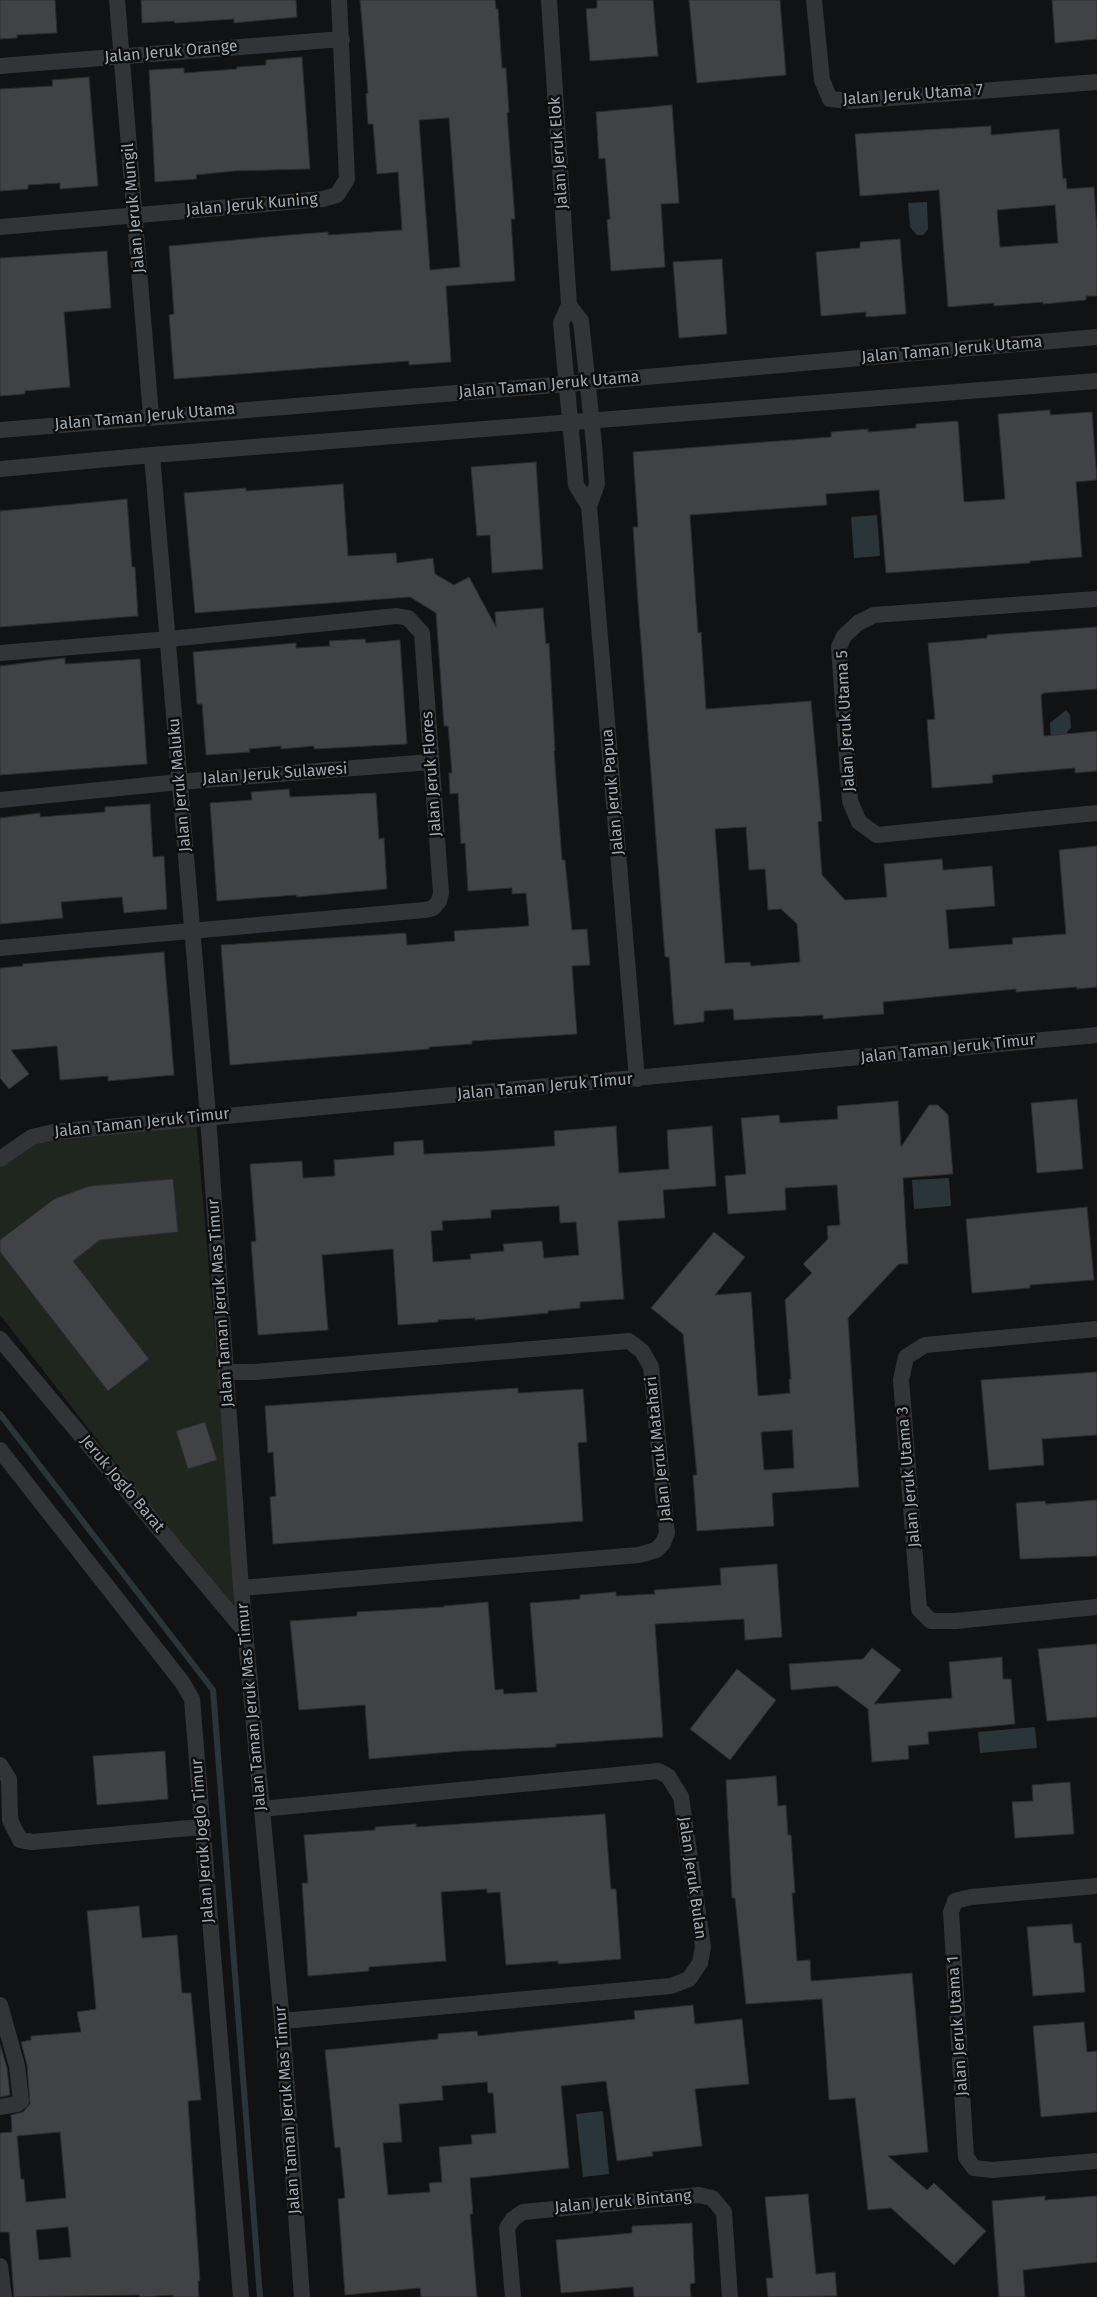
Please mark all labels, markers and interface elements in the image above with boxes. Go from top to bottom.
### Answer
street label: Jalan Jeruk Orange [104,37,238,67]
street label: Jalan Jeruk Utama 7 [842,81,984,109]
street label: Jalan Jeruk Elok [546,96,572,210]
street label: Jalan Jeruk Mungil [119,142,149,274]
street label: Jalan Jeruk Kuning [185,190,319,220]
street label: Jalan Taman Jeruk Utama [861,333,1043,367]
street label: Jalan Taman Jeruk Utama [458,368,640,402]
street label: Jalan Taman Jeruk Utama [54,400,236,434]
street label: Jalan Jeruk Utama 5 [833,650,859,792]
street label: Jalan Jeruk Flores [418,711,446,837]
street label: Jalan Jeruk Maluku [165,717,195,853]
street label: Jalan Jeruk Papua [598,728,628,856]
street label: Jalan Jeruk Sulawesi [202,759,348,789]
street label: Jalan Taman Jeruk Timur [859,1030,1037,1068]
street label: Jalan Taman Jeruk Timur [456,1070,634,1104]
street label: Jalan Taman Jeruk Timur [53,1104,231,1142]
street label: Jalan Taman Jeruk Mas Timur [204,1198,238,1408]
street label: Jalan Jeruk Matahari [642,1375,676,1523]
street label: Jalan Jeruk Utama 3 [893,1406,925,1548]
street label: Jeruk Joglo Barat [76,1432,168,1536]
street label: Jalan Taman Jeruk Mas Timur [233,1602,271,1812]
street label: Jalan Jeruk Joglo Timur [188,1758,218,1924]
street label: Jalan Jeruk Bulan [674,1815,710,1941]
street label: Jalan Jeruk Utama 1 [944,1955,972,2097]
street label: Jalan Taman Jeruk Mas Timur [271,2005,305,2215]
street label: Jalan Jeruk Bintang [554,2186,692,2218]

